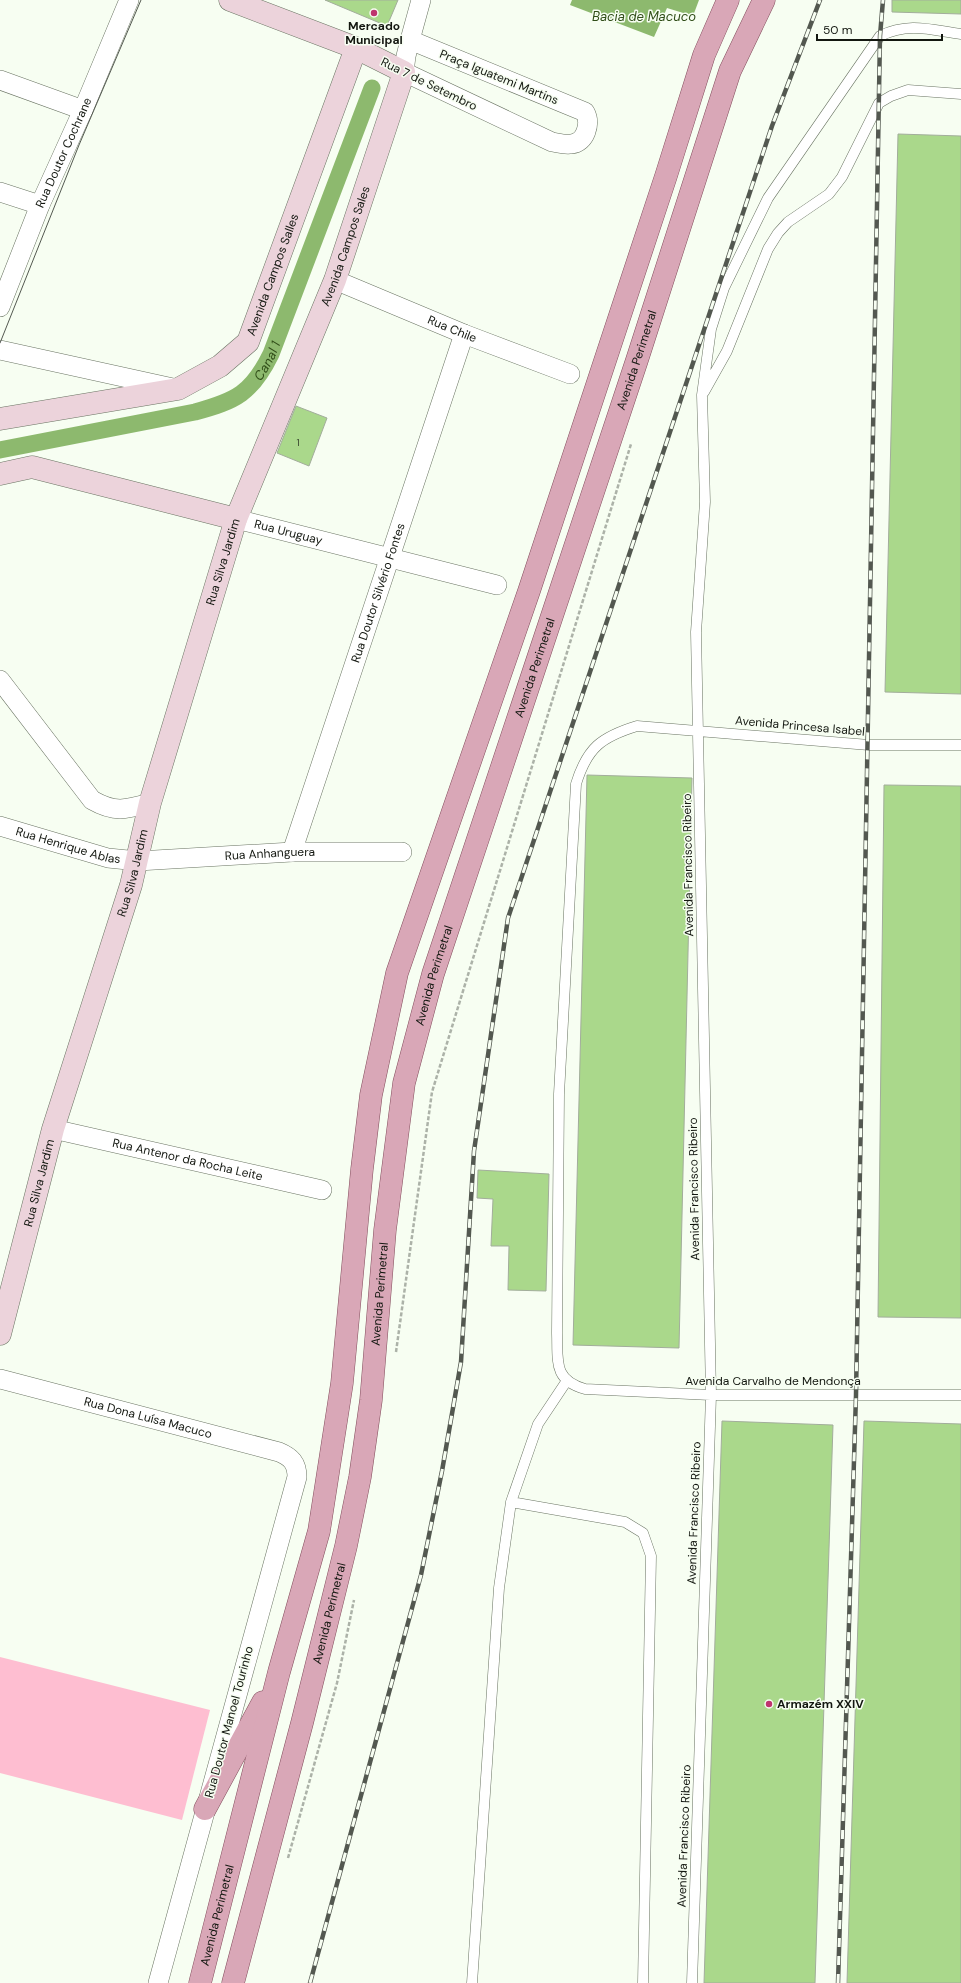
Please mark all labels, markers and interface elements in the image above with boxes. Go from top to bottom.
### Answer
marker: Mercado Municipal [369,8,379,18]
water label: Bacia de Macuco [592,8,696,25]
scale bar [817,16,942,42]
place label: Mercado Municipal [345,18,403,48]
text: 50 m [823,22,852,38]
street label: Praça Iguatemi Martins [437,46,561,108]
street label: Rua 7 de Setembro [378,54,480,114]
street label: Rua Doutor Cochrane [32,95,95,210]
street label: Avenida Campos Sales [317,184,374,308]
street label: Avenida Campos Salles [243,212,302,338]
street label: Avenida Perimetral [613,308,660,412]
street label: Rua Chile [425,312,479,346]
water label: Canal 1 [250,338,284,384]
house number: 1 [296,436,300,449]
street label: Rua Uruguay [253,516,324,549]
street label: Rua Silva Jardim [202,517,244,607]
street label: Rua Doutor Silvério Fontes [347,521,409,665]
street label: Avenida Perimetral [511,616,559,719]
street label: Avenida Princesa Isabel [734,712,866,740]
street label: Avenida Francisco Ribeiro [679,793,697,937]
street label: Rua Henrique Ablas [14,823,121,867]
street label: Rua Silva Jardim [113,828,152,919]
street label: Rua Anhanguera [224,844,315,864]
street label: Avenida Perimetral [412,923,457,1027]
street label: Avenida Francisco Ribeiro [685,1117,703,1261]
street label: Rua Antenor da Rocha Leite [111,1135,264,1184]
street label: Rua Silva Jardim [20,1137,58,1229]
street label: Avenida Perimetral [368,1242,392,1346]
street label: Avenida Carvalho de Mendonça [685,1373,861,1389]
street label: Rua Dona Luísa Macuco [82,1393,214,1442]
street label: Avenida Francisco Ribeiro [684,1441,704,1585]
street label: Avenida Perimetral [309,1561,350,1666]
street label: Rua Doutor Manoel Tourinho [201,1644,257,1800]
place label: Armazém XXIV [777,1696,864,1712]
marker: Armazém XXIV [764,1699,774,1709]
street label: Avenida Francisco Ribeiro [674,1764,694,1908]
street label: Avenida Perimetral [197,1863,238,1967]

